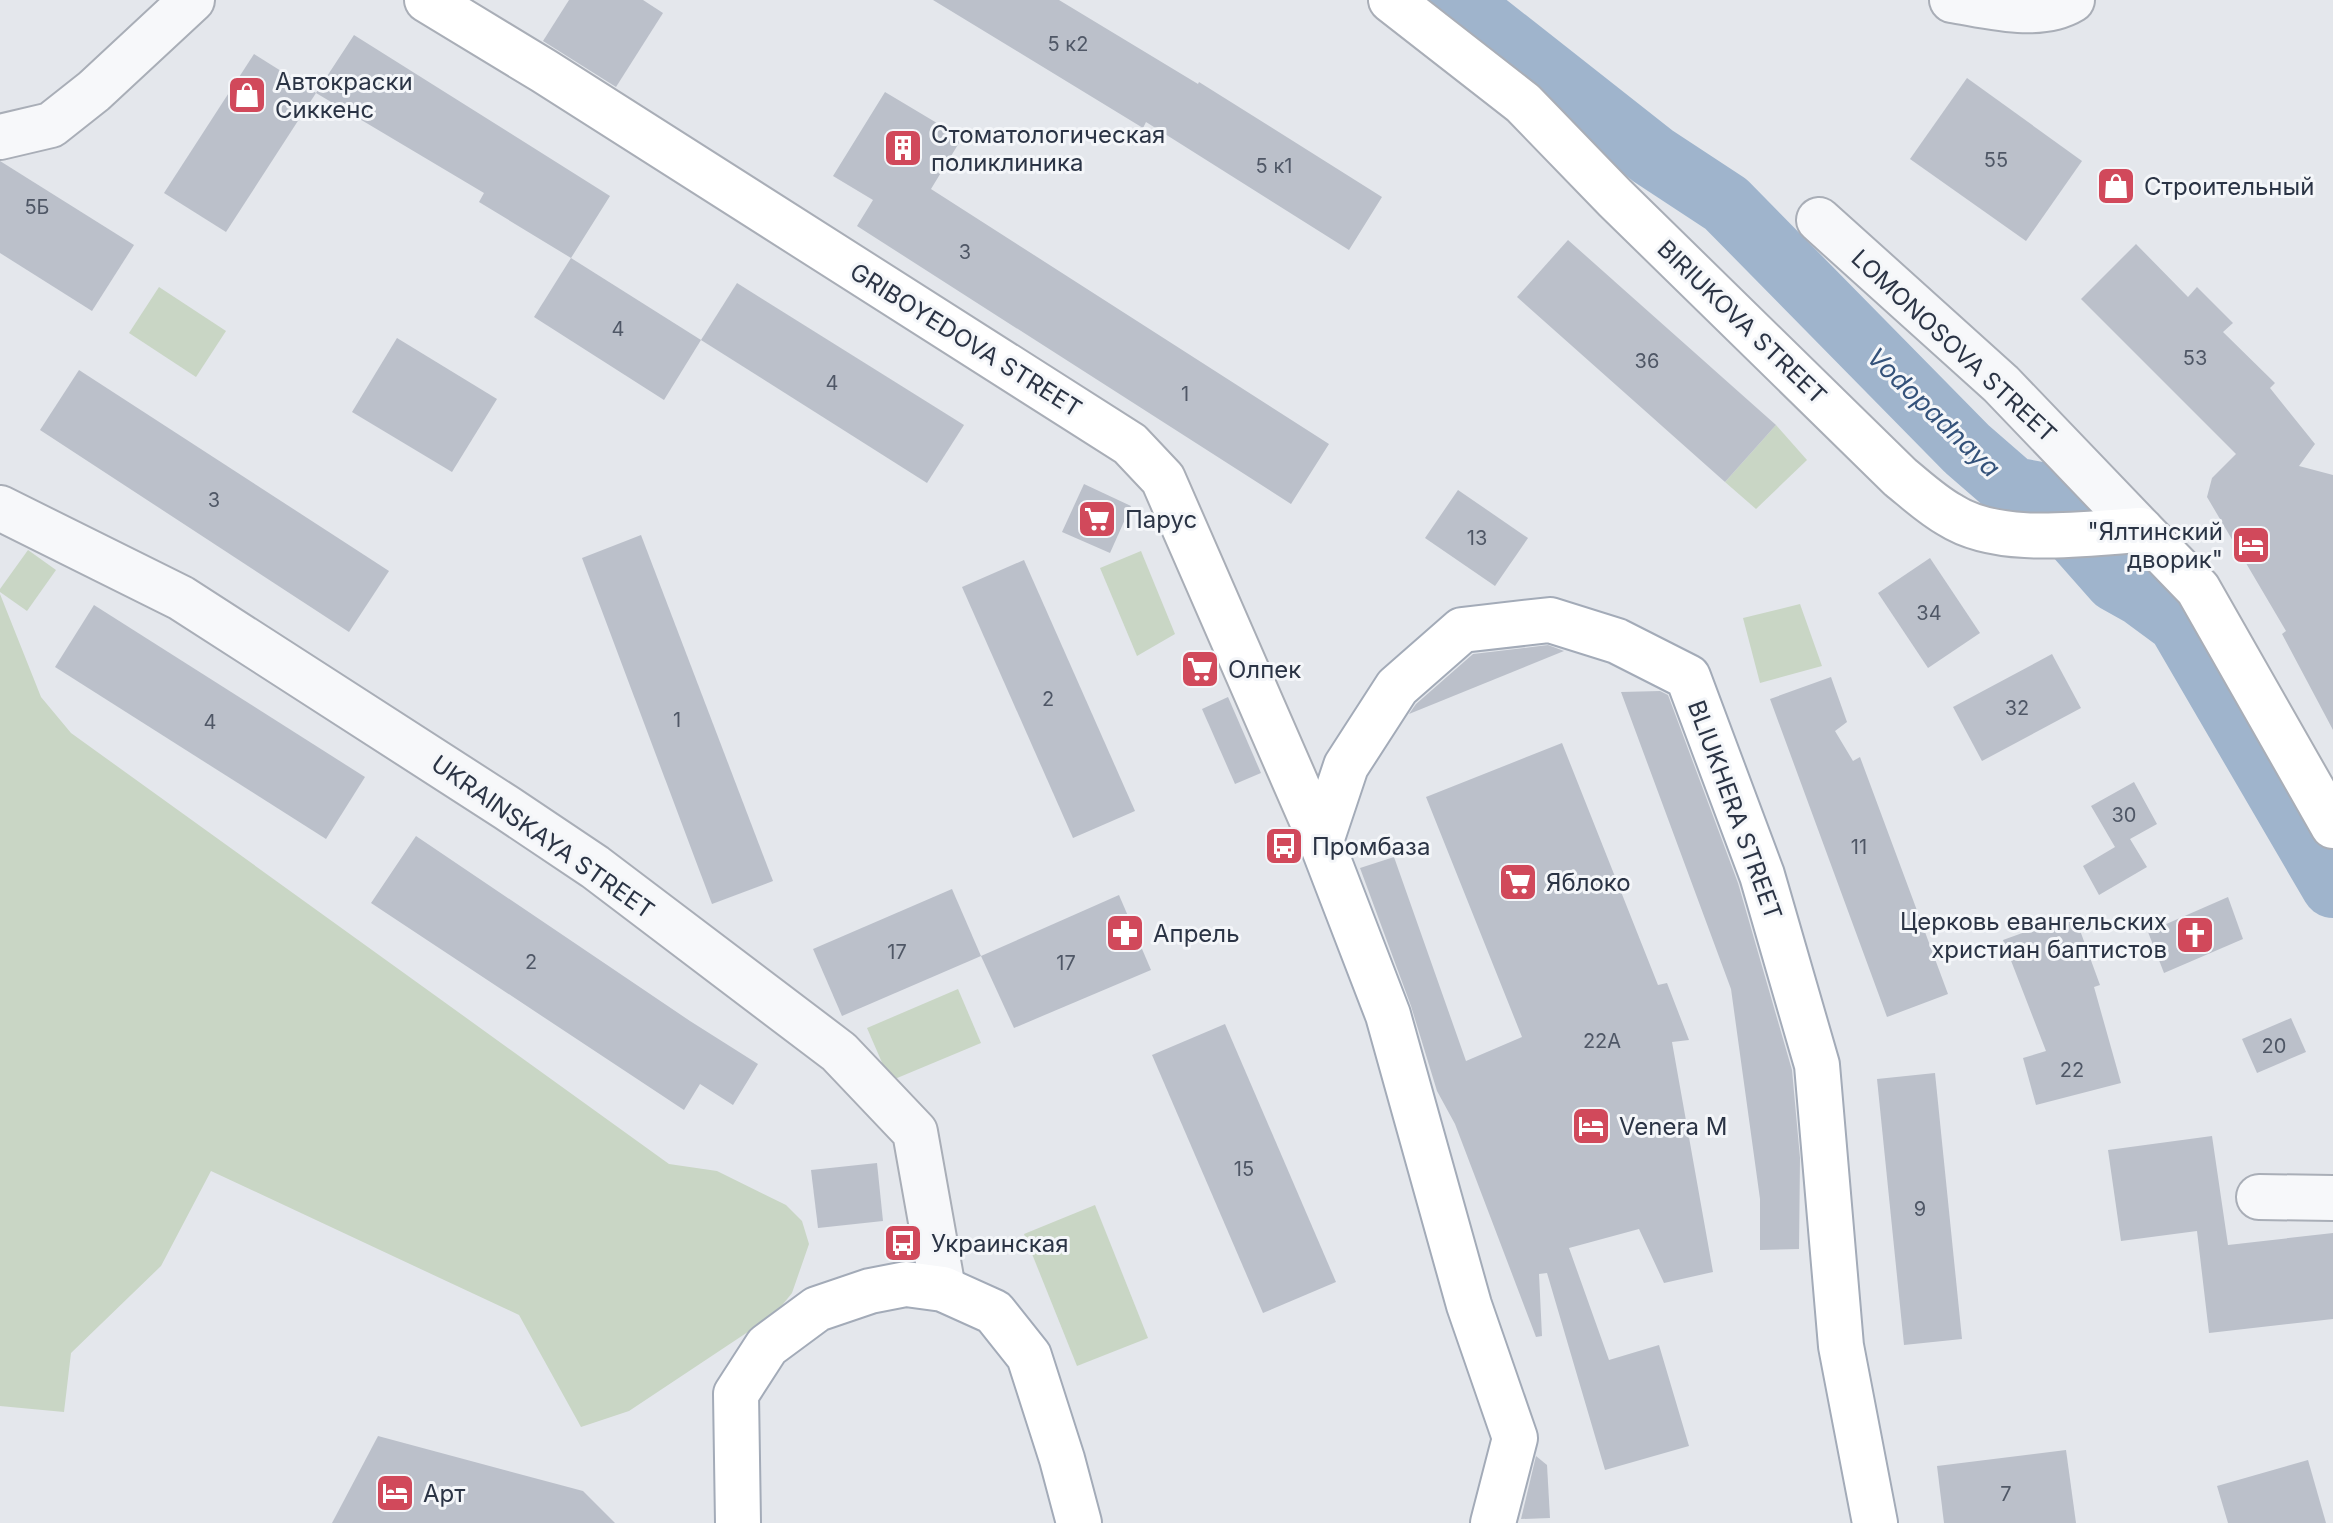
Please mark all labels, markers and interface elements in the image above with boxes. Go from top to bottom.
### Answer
house number: 5 к2 [1048,32,1088,56]
place label: Автокраски Сиккенс [275,67,413,124]
shop icon: Автокраски Сиккенс [226,74,268,116]
place label: Стоматологическая поликлиника [931,120,1165,177]
building icon: Стоматологическая поликлиника [882,127,924,169]
house number: 55 [1984,148,2008,172]
house number: 5 к1 [1256,154,1292,178]
shop icon: Строительный [2095,165,2137,207]
place label: Строительный [2144,172,2314,201]
house number: 5Б [24,195,50,219]
street label: BIRIUKOVA STREET [1651,234,1833,410]
house number: 3 [959,240,971,264]
street label: LOMONOSOVA STREET [1846,243,2062,449]
street label: GRIBOYEDOVA STREET [845,257,1087,423]
house number: 4 [612,317,624,341]
water label: Vodopadnaya [1861,341,2007,483]
house number: 53 [2183,346,2207,370]
house number: 36 [1635,349,1659,373]
house number: 4 [826,371,838,395]
house number: 1 [1181,382,1189,406]
house number: 3 [208,488,220,512]
supermarket icon: Парус [1076,498,1118,540]
place label: Парус [1125,505,1197,534]
place label: "Ялтинский дворик" [2088,517,2223,574]
hotel icon: "Ялтинский дворик" [2230,524,2272,566]
house number: 13 [1467,526,1487,550]
house number: 34 [1916,601,1942,625]
supermarket icon: Олпек [1179,648,1221,690]
place label: Олпек [1228,655,1301,684]
house number: 2 [1042,687,1054,711]
street label: BLIUKHERA STREET [1682,696,1788,924]
house number: 32 [2005,696,2029,720]
house number: 1 [673,708,681,732]
house number: 4 [204,710,216,734]
street label: UKRAINSKAYA STREET [426,749,660,925]
house number: 30 [2112,803,2136,827]
bus stop icon: Промбаза [1263,825,1305,867]
place label: Промбаза [1312,832,1430,861]
house number: 11 [1851,835,1867,859]
supermarket icon: Яблоко [1497,861,1539,903]
place label: Яблоко [1546,868,1631,897]
place label: Церковь евангельских христиан баптистов [1900,907,2167,964]
pharmacy icon: Апрель [1104,912,1146,954]
church icon: Церковь евангельских христиан баптистов [2174,914,2216,956]
place label: Апрель [1153,919,1240,948]
house number: 17 [887,940,907,964]
house number: 2 [525,950,537,974]
house number: 17 [1056,951,1076,975]
house number: 22А [1583,1029,1621,1053]
house number: 20 [2262,1034,2286,1058]
house number: 22 [2060,1058,2084,1082]
hotel icon: Venera M [1570,1105,1612,1147]
place label: Venera M [1619,1112,1727,1141]
house number: 15 [1234,1157,1254,1181]
house number: 9 [1914,1197,1926,1221]
bus stop icon: Украинская [882,1222,924,1264]
place label: Украинская [931,1229,1068,1258]
hotel icon: Арт [374,1472,416,1514]
place label: Арт [423,1479,465,1508]
house number: 7 [2000,1482,2012,1506]

